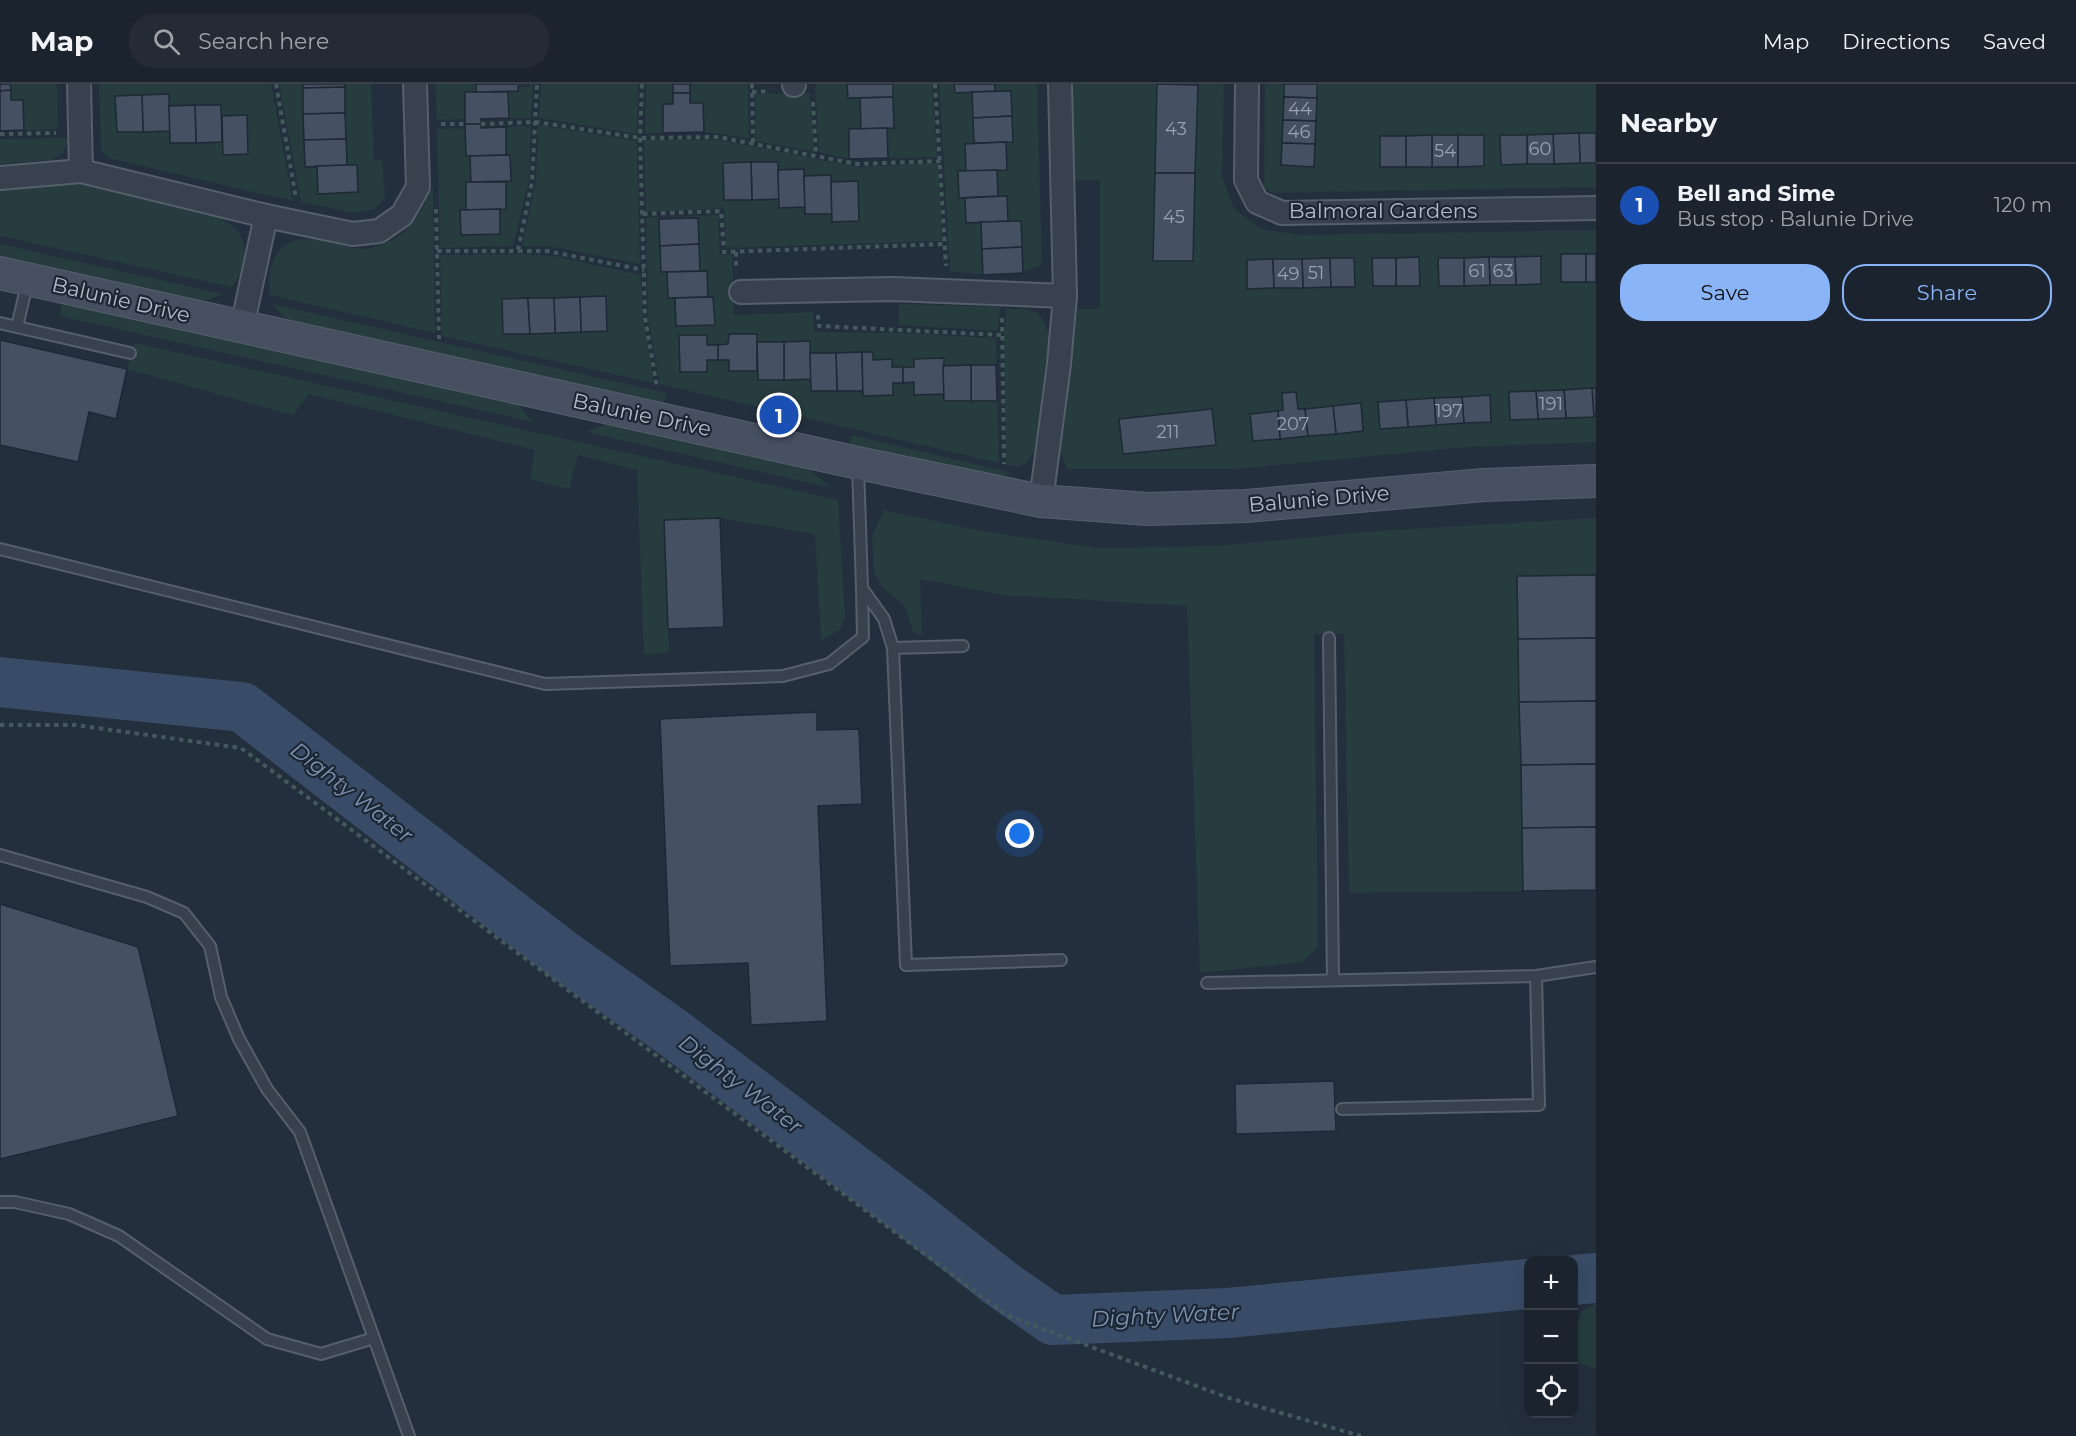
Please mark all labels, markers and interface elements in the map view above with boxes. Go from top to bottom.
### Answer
search box [129,14,549,68]
text: Map [30,24,93,58]
icon: search [150,25,183,58]
text: Search here [198,28,329,55]
text: Map [1763,29,1809,54]
text: Directions [1842,29,1950,54]
text: Saved [1983,29,2046,54]
house number: 44 [1288,98,1312,120]
text: Nearby [1620,107,1717,139]
house number: 43 [1165,118,1187,140]
house number: 46 [1288,121,1310,143]
house number: 60 [1529,138,1551,160]
house number: 54 [1434,140,1456,162]
text: Bell and Sime [1677,180,1835,207]
text: 1 [1636,193,1643,217]
text: 120 m [1994,193,2052,217]
street label: Balmoral Gardens [1289,198,1477,223]
house number: 45 [1163,206,1185,228]
text: Bus stop · Balunie Drive [1677,207,1914,231]
house number: 61 [1468,260,1486,282]
house number: 63 [1492,260,1514,282]
house number: 51 [1308,262,1324,284]
house number: 49 [1277,263,1299,285]
button: Save [1620,264,1830,321]
button: Share [1842,264,2052,321]
street label: Balunie Drive [50,271,193,328]
street label: Balunie Drive [571,388,714,441]
pin: 1 [760,392,798,438]
house number: 191 [1539,393,1563,415]
house number: 197 [1435,400,1463,422]
house number: 207 [1277,413,1309,435]
house number: 211 [1156,421,1180,443]
street label: Balunie Drive [1248,480,1390,517]
water label: Dighty Water [285,736,419,849]
your location [1005,819,1034,848]
water label: Dighty Water [673,1029,809,1140]
map controls [1524,1256,1578,1418]
button: + [1524,1256,1578,1310]
water label: Dighty Water [1090,1298,1241,1333]
button: − [1524,1310,1578,1364]
button: locate [1524,1364,1578,1418]

